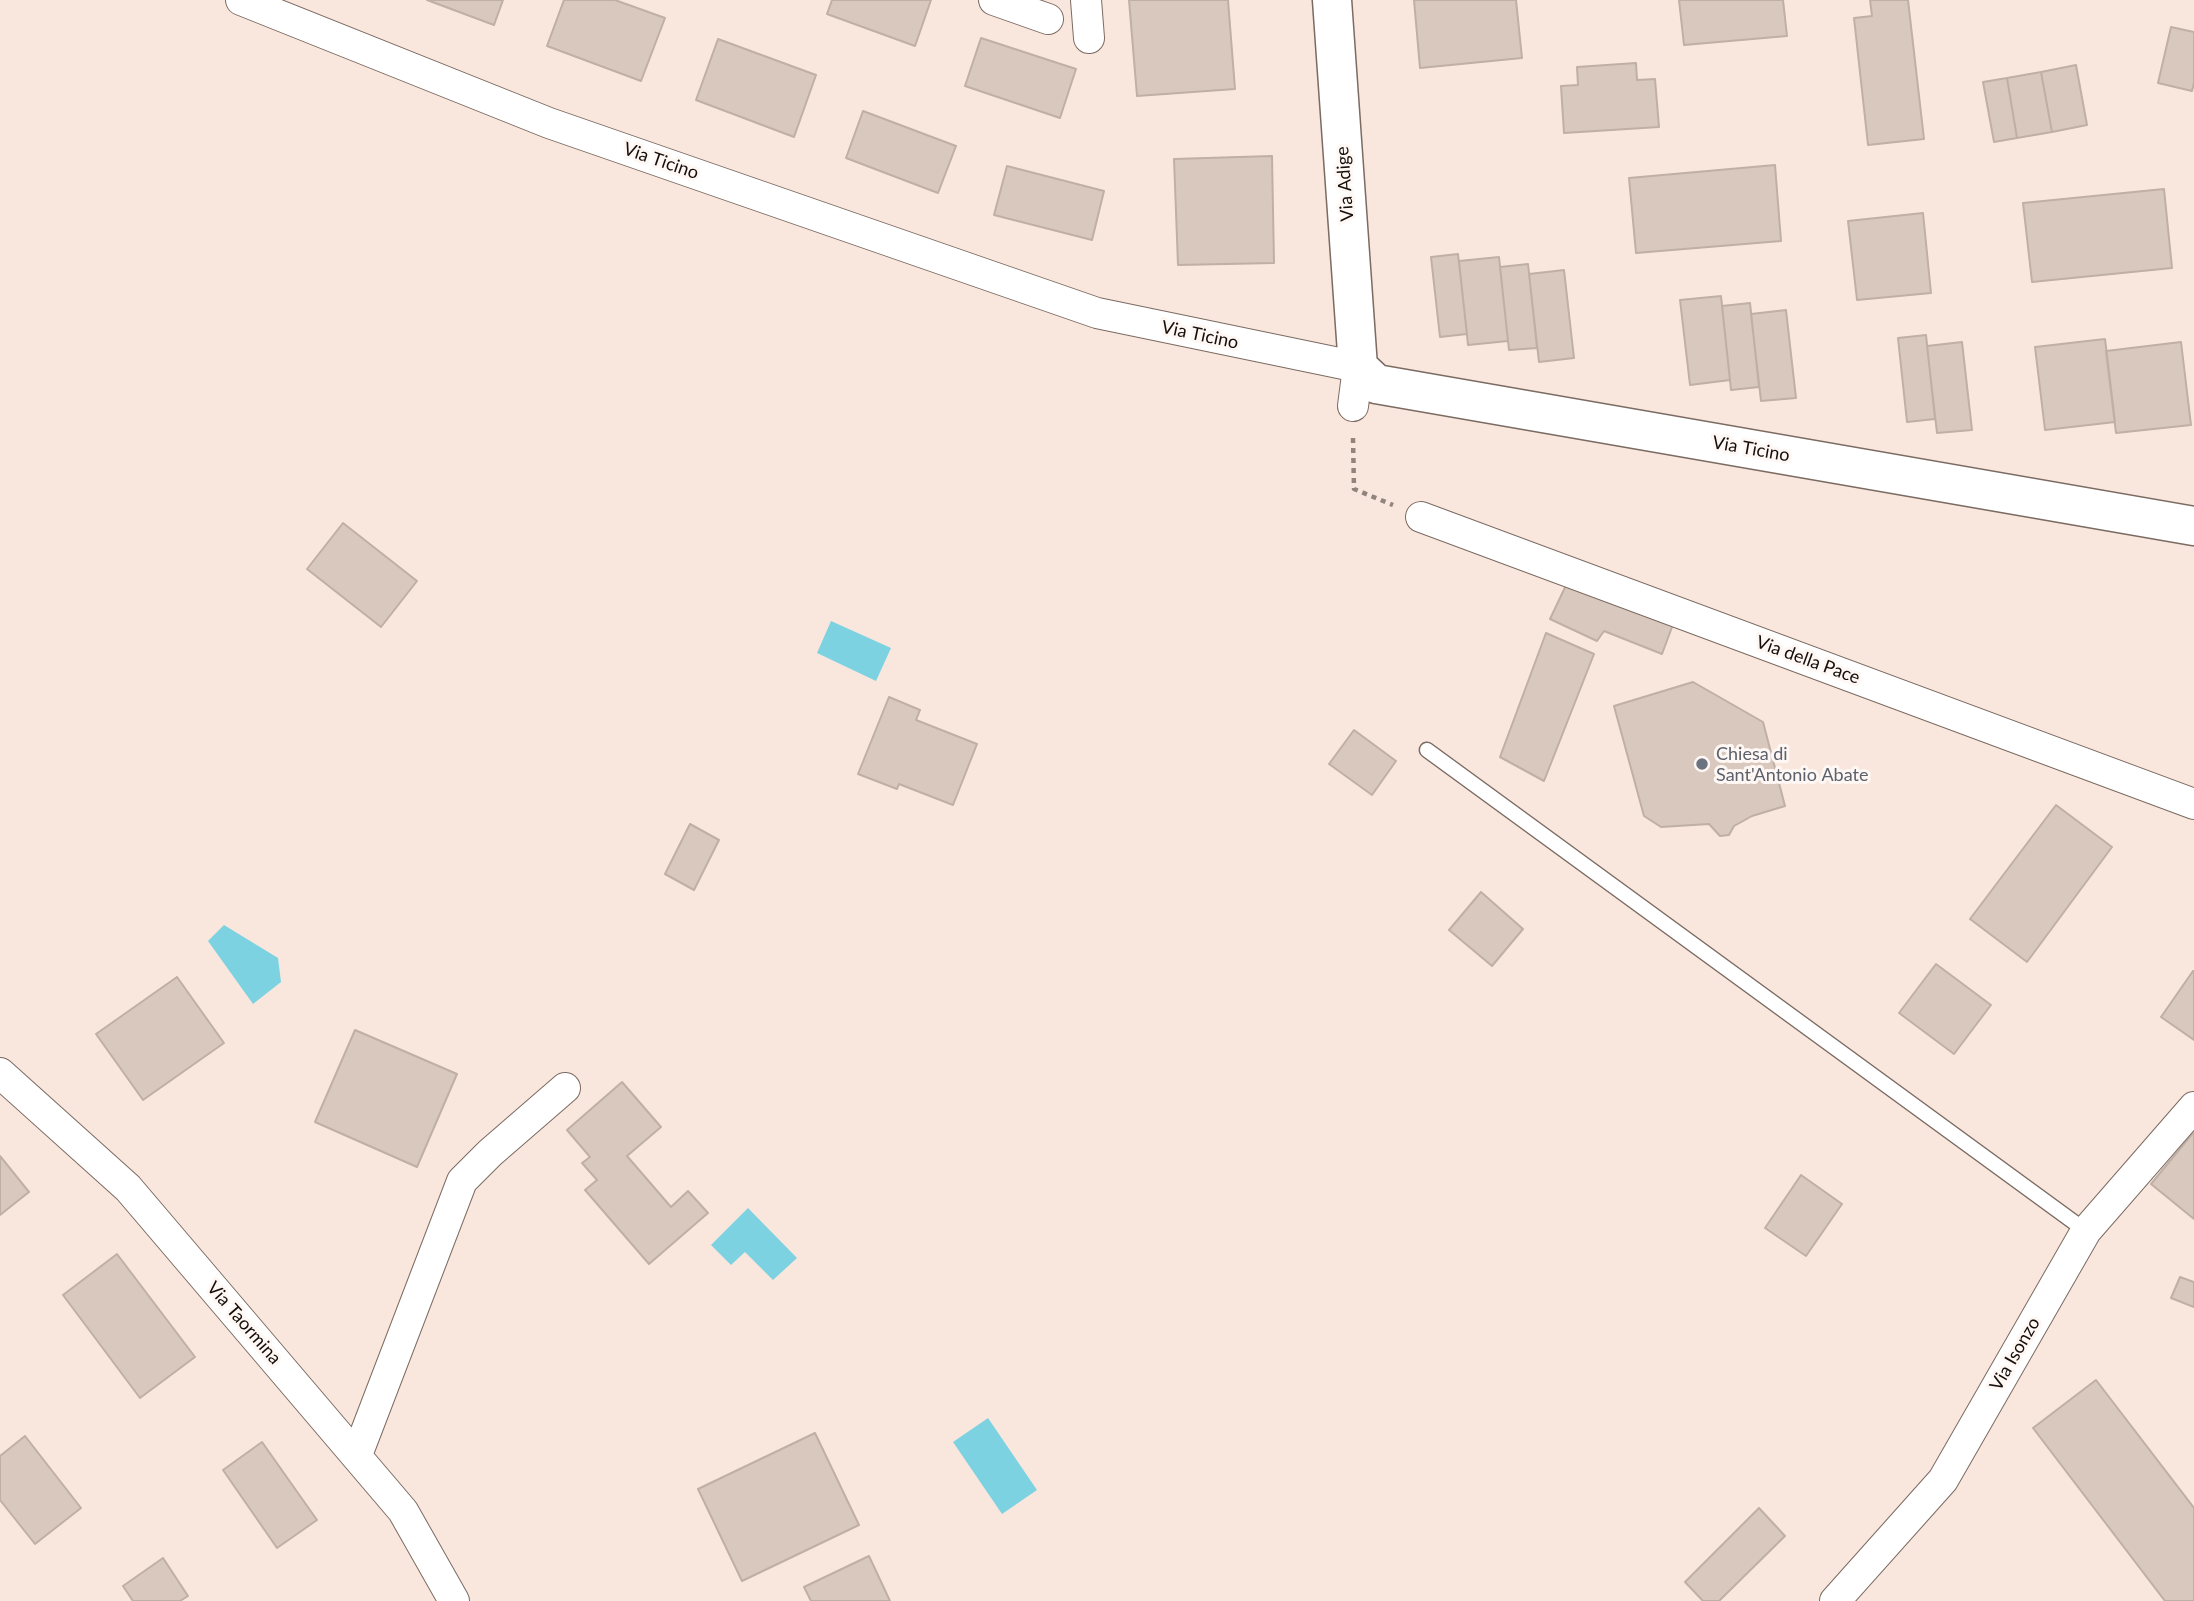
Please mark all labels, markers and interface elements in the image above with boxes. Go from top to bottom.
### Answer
street label: Via Ticino [621,138,701,184]
street label: Via Adige [1332,146,1358,222]
street label: Via Ticino [1160,316,1240,354]
street label: Via Ticino [1711,432,1791,466]
street label: Via della Pace [1753,631,1863,689]
place label: Chiesa di Sant'Antonio Abate [1716,743,1868,786]
marker: Chiesa di Sant'Antonio Abate [1694,756,1710,772]
street label: Via Taormina [202,1277,286,1369]
street label: Via Isonzo [1985,1314,2045,1394]

